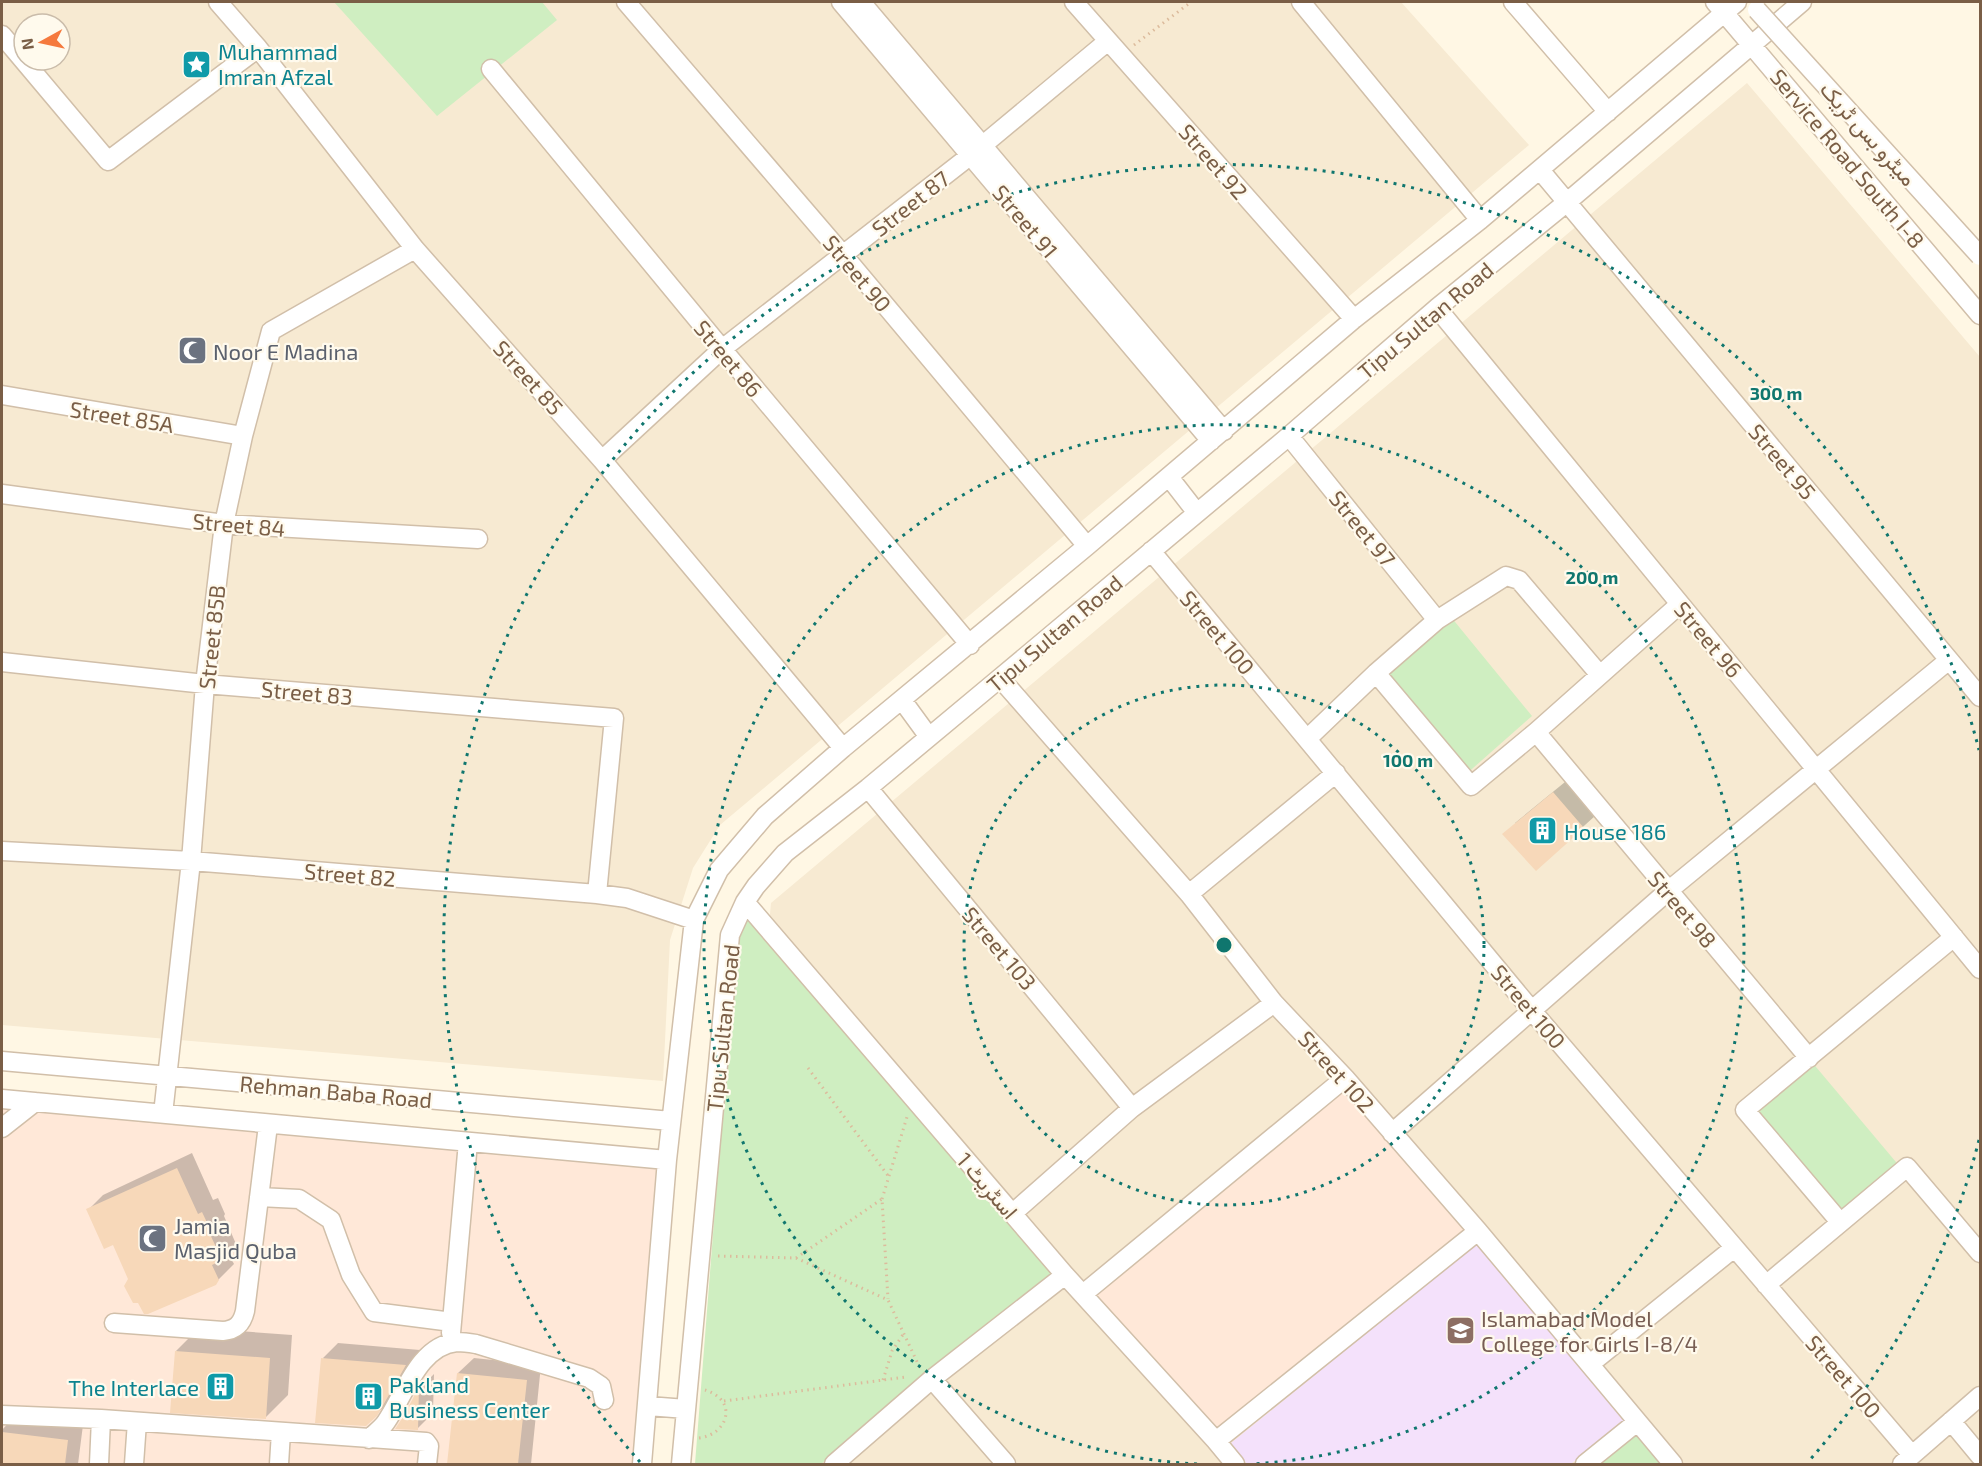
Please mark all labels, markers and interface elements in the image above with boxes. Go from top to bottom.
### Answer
north arrow [12,12,72,72]
text: N [16,37,37,51]
place label: Muhammad Imran Afzal [218,38,338,89]
place icon: Muhammad Imran Afzal [181,48,213,80]
street label: Service Road South I-8 [1766,63,1930,253]
street label: میٹرو بس ٹریک [1814,76,1923,192]
street label: Street 92 [1174,118,1254,204]
street label: Street 87 [866,165,954,241]
street label: Street 91 [988,179,1064,263]
street label: Street 90 [819,229,897,317]
street label: Tipu Sultan Road [1352,256,1498,384]
street label: Street 86 [689,314,769,402]
street label: Street 85 [489,334,569,420]
mosque icon: Noor E Madina [176,335,208,367]
place label: Noor E Madina [213,338,358,364]
text: 300 m [1750,382,1802,404]
street label: Street 85A [68,395,176,437]
street label: Street 95 [1744,418,1822,504]
street label: Street 97 [1325,485,1401,571]
street label: Street 84 [192,507,286,541]
text: 200 m [1566,566,1618,588]
street label: Tipu Sultan Road [981,569,1127,697]
street label: Street 85B [193,584,229,690]
street label: Street 100 [1175,585,1261,679]
street label: Street 96 [1670,596,1748,682]
street label: Street 83 [260,675,354,709]
text: 100 m [1383,749,1433,771]
building icon: House 186 [1527,815,1559,847]
place label: House 186 [1564,818,1666,844]
street label: Street 82 [303,857,397,891]
street label: Street 98 [1643,865,1723,953]
street label: Street 103 [958,901,1042,995]
centre of rings [1214,935,1234,955]
street label: Tipu Sultan Road [700,943,744,1113]
street label: Street 100 [1486,959,1572,1053]
street label: Street 102 [1294,1025,1380,1117]
street label: Rehman Baba Road [239,1070,433,1112]
street label: اسٹریٹ 1 [951,1147,1024,1225]
place label: Jamia Masjid Quba [174,1212,297,1264]
mosque icon: Jamia Masjid Quba [137,1222,169,1254]
place label: Islamabad Model College for Girls I-8/4 [1481,1305,1698,1356]
school or university icon: Islamabad Model College for Girls I-8/4 [1444,1315,1476,1347]
street label: Street 100 [1801,1329,1887,1423]
building icon: The Interlace [204,1371,236,1403]
place label: Pakland Business Center [389,1371,550,1422]
place label: The Interlace [68,1374,199,1400]
building icon: Pakland Business Center [352,1381,384,1413]

